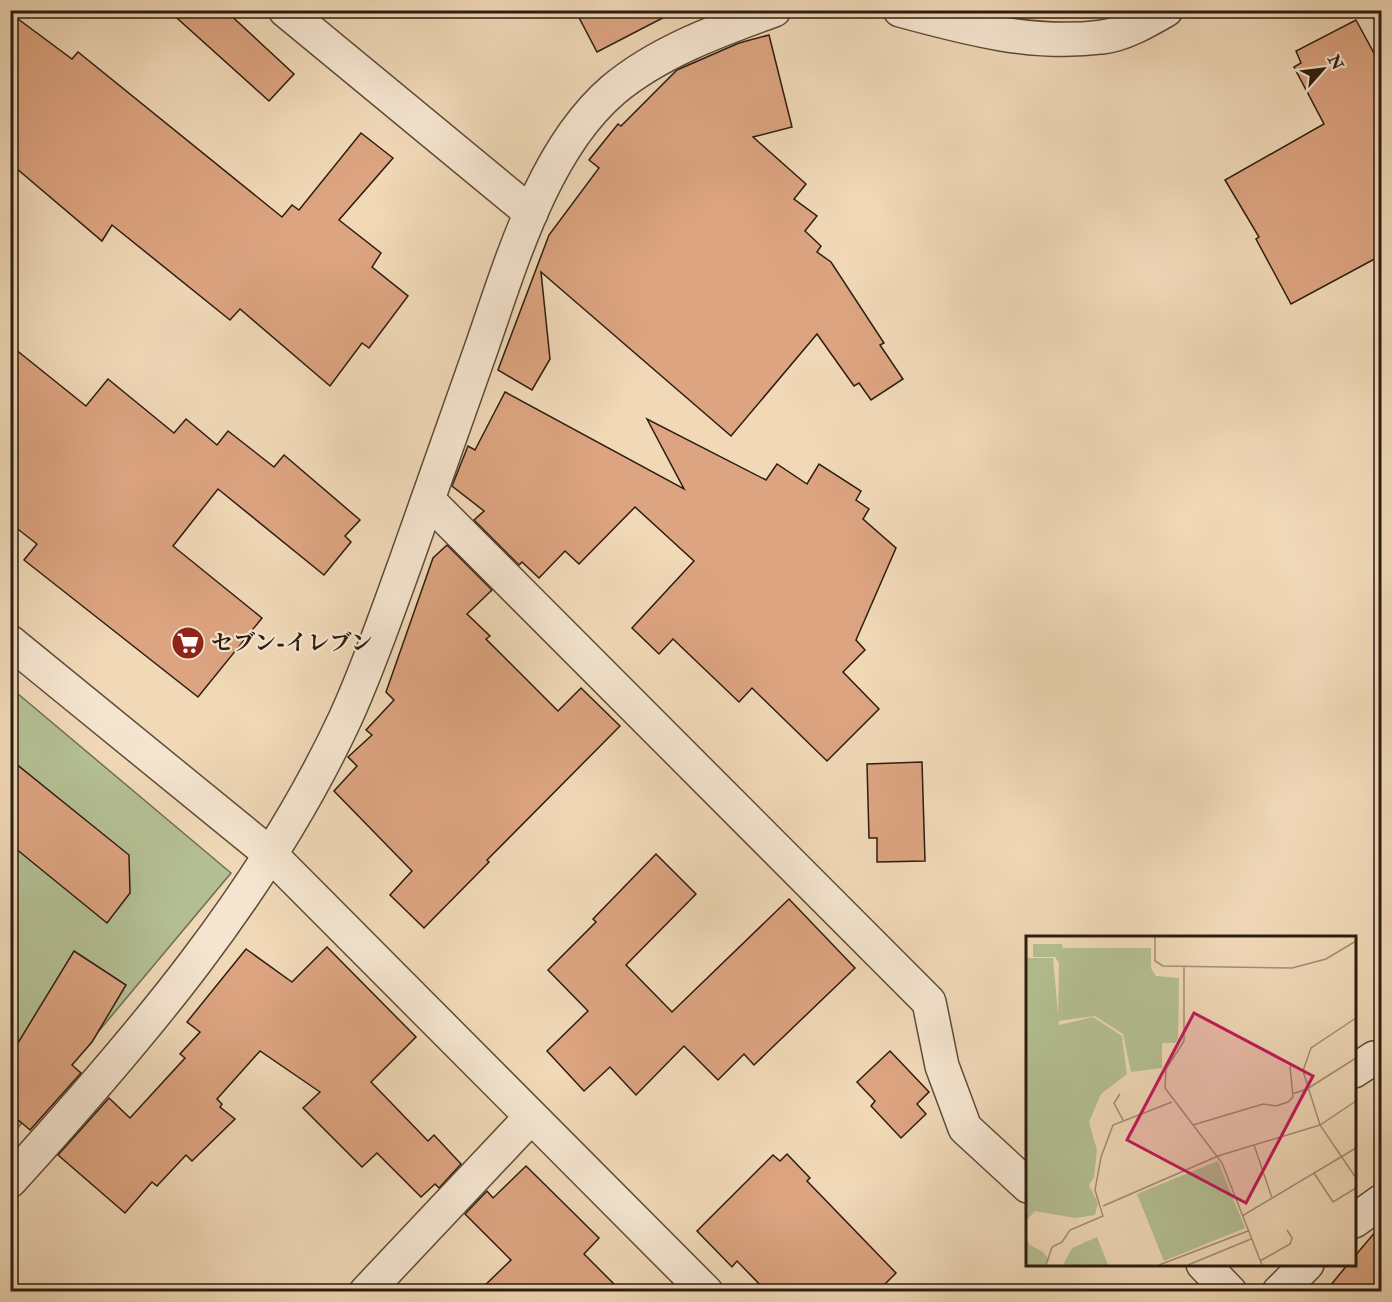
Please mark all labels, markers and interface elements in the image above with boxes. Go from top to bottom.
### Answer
north arrow [1293,39,1353,99]
text: N [1323,51,1348,74]
supermarket icon: セブン-イレブン [170,625,206,661]
place label: セブン-イレブン [211,629,373,657]
inset map [1026,936,1356,1266]

